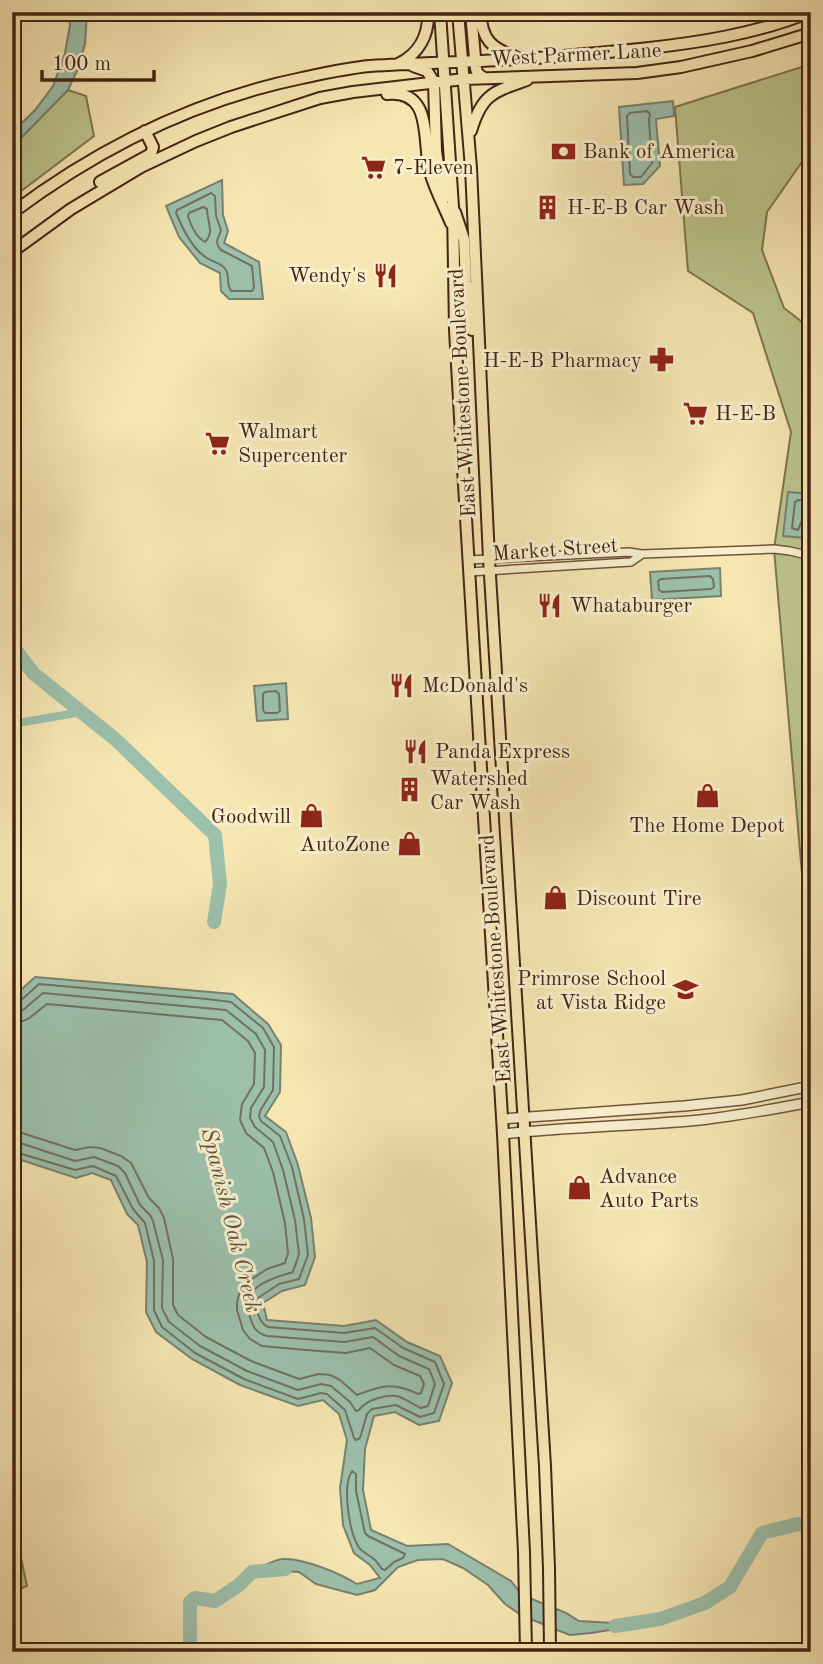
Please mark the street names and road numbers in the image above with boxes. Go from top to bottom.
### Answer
street label: West Parmer Lane [490,41,662,70]
street label: East Whitestone Boulevard [446,268,481,518]
street label: Market Street [492,536,619,565]
street label: East Whitestone Boulevard [477,834,516,1084]

